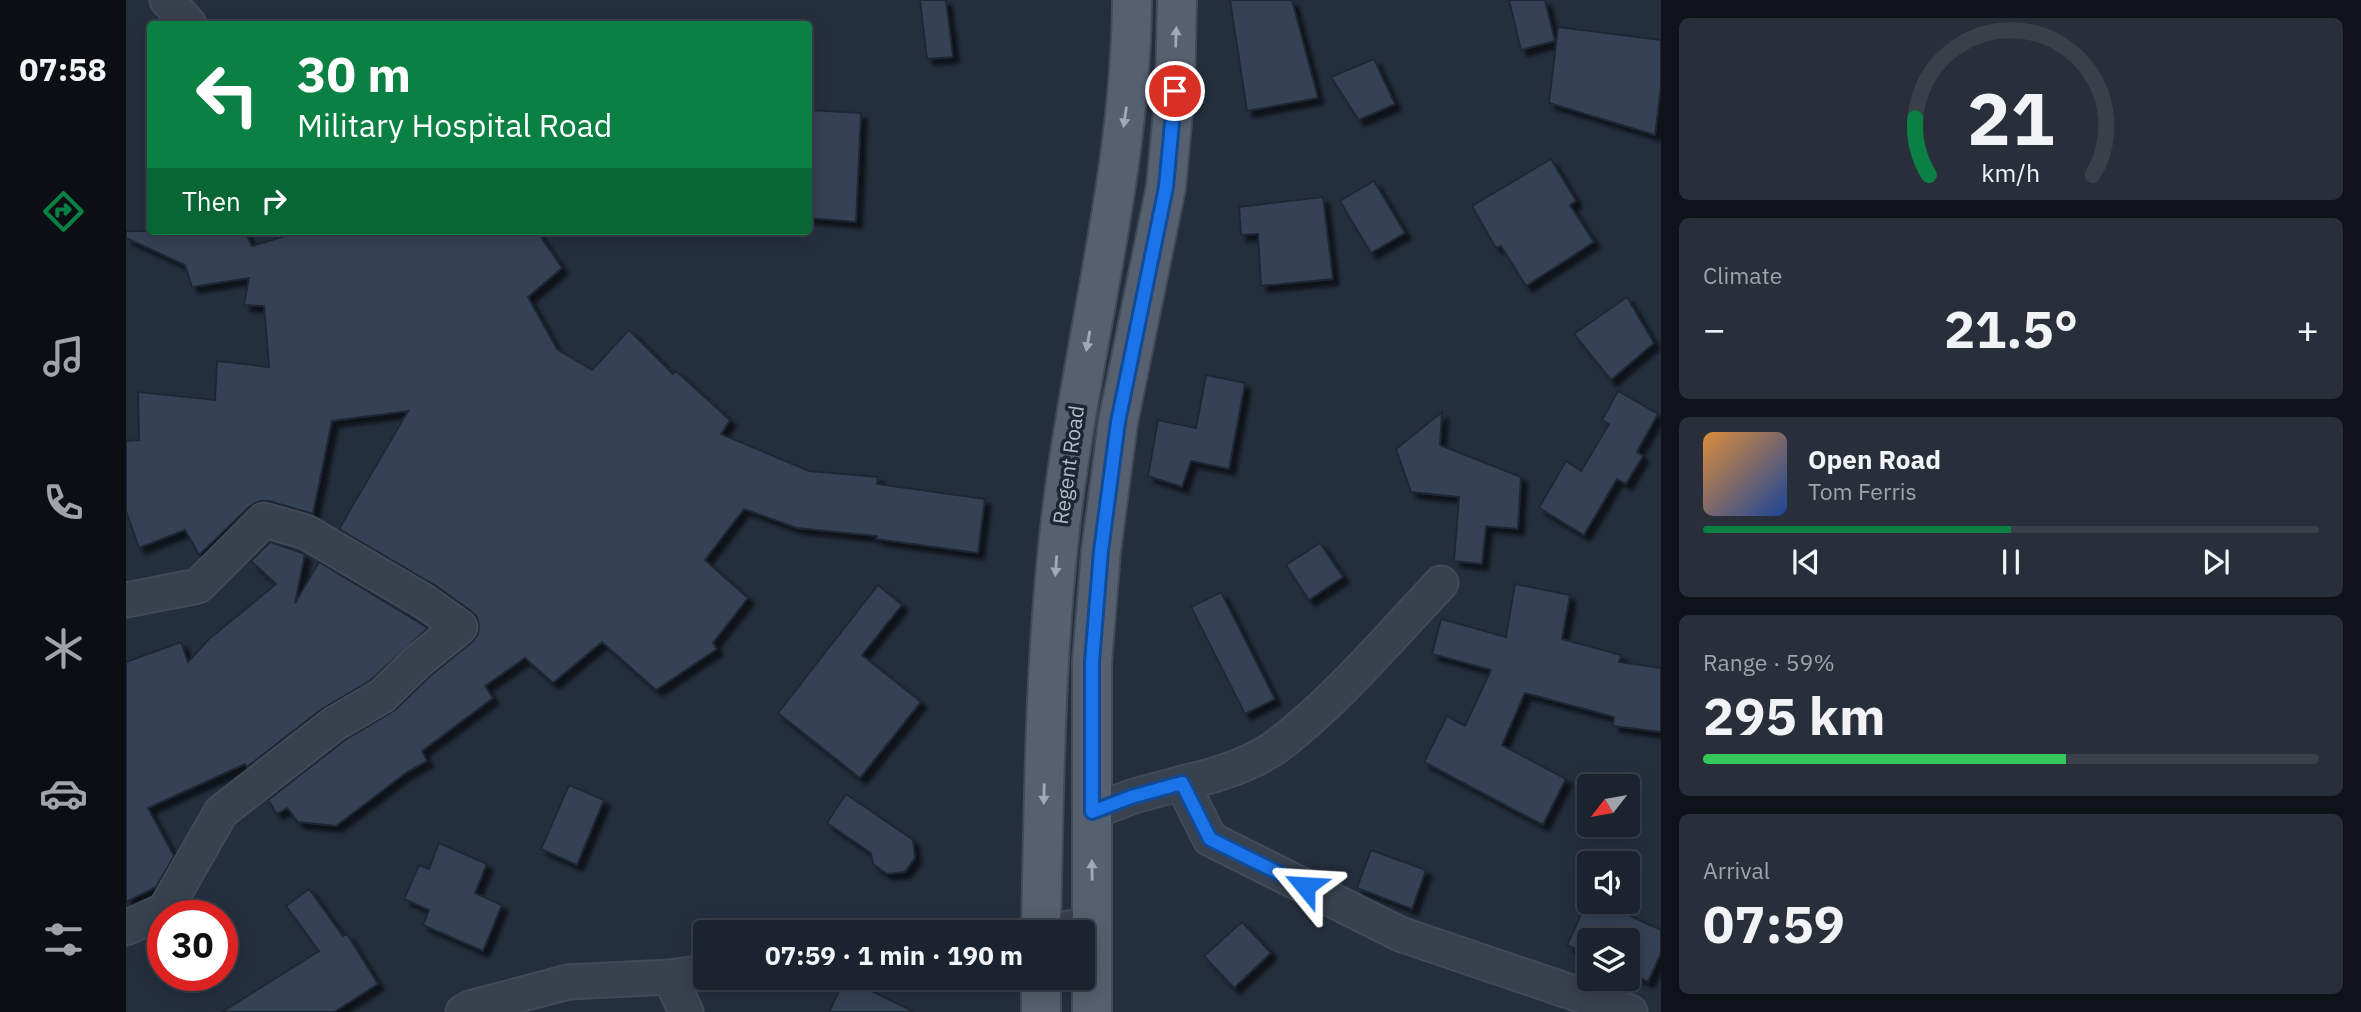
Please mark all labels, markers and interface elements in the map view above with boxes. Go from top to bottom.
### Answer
one-way arrow [1170,26,1182,48]
text: 30 m [297,42,411,105]
text: 07:58 [19,48,107,90]
icon: left [182,49,273,140]
pin [1145,61,1205,121]
text: 21 [1967,70,2055,165]
icon: arrive [1156,72,1194,110]
text: Military Hospital Road [297,104,612,146]
one-way arrow [1119,106,1130,128]
text: km/h [1982,156,2040,189]
icon: right [255,182,293,220]
text: Then [182,184,241,218]
icon: directions [39,187,88,236]
text: Climate [1703,260,1782,290]
text: 21.5° [1944,295,2078,362]
text: − [1703,304,1726,353]
text: + [2296,304,2319,353]
one-way arrow [1082,330,1093,352]
icon: music [39,332,88,381]
street label: Regent Road [1046,404,1090,526]
text: Open Road [1808,442,1941,476]
text: Tom Ferris [1808,476,1917,506]
icon: phone [39,478,88,527]
icon: previous [1787,543,1825,581]
icon: pause [1992,543,2030,581]
icon: next [2197,543,2235,581]
one-way arrow [1050,556,1061,578]
icon: climate [39,624,88,673]
text: Range · 59% [1703,647,1835,677]
text: 295 km [1703,682,1885,749]
icon: car [39,769,88,818]
north arrow [1577,774,1640,836]
map controls [1577,774,1640,991]
one-way arrow [1038,783,1050,805]
position arrow [1268,849,1342,923]
button: sound [1577,851,1640,914]
text: Arrival [1703,855,1770,885]
one-way arrow [1087,859,1098,881]
text: 07:59 [1703,890,1845,957]
speed limit sign: 30 [147,900,238,991]
icon: filters [39,915,88,964]
button: layers [1577,928,1640,991]
text: 07:59 · 1 min · 190 m [765,938,1023,972]

